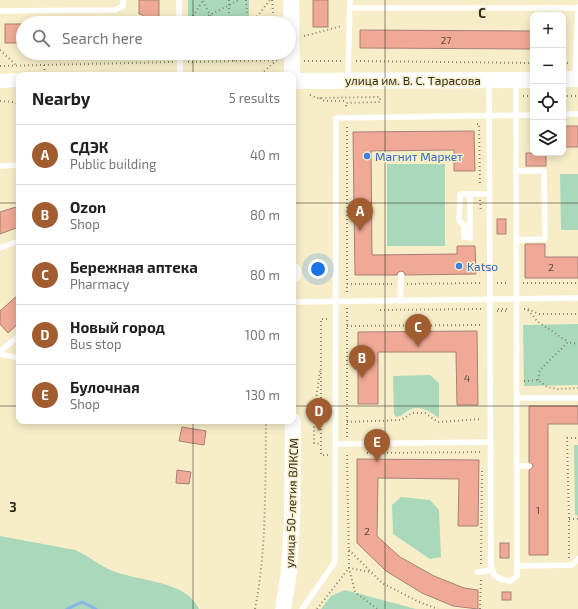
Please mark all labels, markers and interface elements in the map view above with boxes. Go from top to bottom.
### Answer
text: C [478,5,486,21]
map controls [530,12,566,156]
button: + [530,12,566,48]
search box [16,16,296,60]
icon: search [30,27,52,49]
text: Search here [62,29,143,47]
house number: 27 [441,34,451,46]
button: − [530,48,566,84]
street label: улица им. В. С. Тарасова [345,73,481,88]
button: locate [530,84,566,120]
text: Nearby [32,88,90,108]
text: 5 results [229,90,280,106]
button: layers [530,120,566,156]
text: СДЭК [70,138,108,156]
text: A [41,147,49,163]
text: 40 m [250,147,280,163]
place label: Магнит Маркет [375,149,463,163]
marker: Магнит Маркет [362,151,372,161]
text: Public building [70,156,156,172]
text: Ozon [70,198,106,216]
pin: A [347,198,373,231]
text: B [41,207,49,223]
text: 80 m [250,207,280,223]
text: Shop [70,216,100,232]
text: Бережная аптека [70,258,198,276]
your location [308,259,328,279]
place label: Katso [467,259,498,273]
marker: Katso [454,261,464,271]
house number: 2 [548,261,554,273]
text: C [41,267,49,283]
text: 80 m [250,267,280,283]
text: Pharmacy [70,276,129,292]
pin: C [405,314,431,347]
text: Новый город [70,318,165,336]
text: D [41,327,49,343]
text: 100 m [245,327,280,343]
text: Bus stop [70,336,121,352]
pin: B [349,345,375,378]
house number: 4 [464,372,470,384]
text: Булочная [70,378,140,396]
text: E [41,387,49,403]
text: 130 m [245,387,280,403]
text: Shop [70,396,100,412]
pin: D [306,398,332,431]
pin: E [364,429,390,462]
street label: улица 50-летия ВЛКСМ [282,438,301,568]
text: 3 [9,499,17,515]
house number: 1 [536,504,540,516]
house number: 2 [364,525,370,537]

